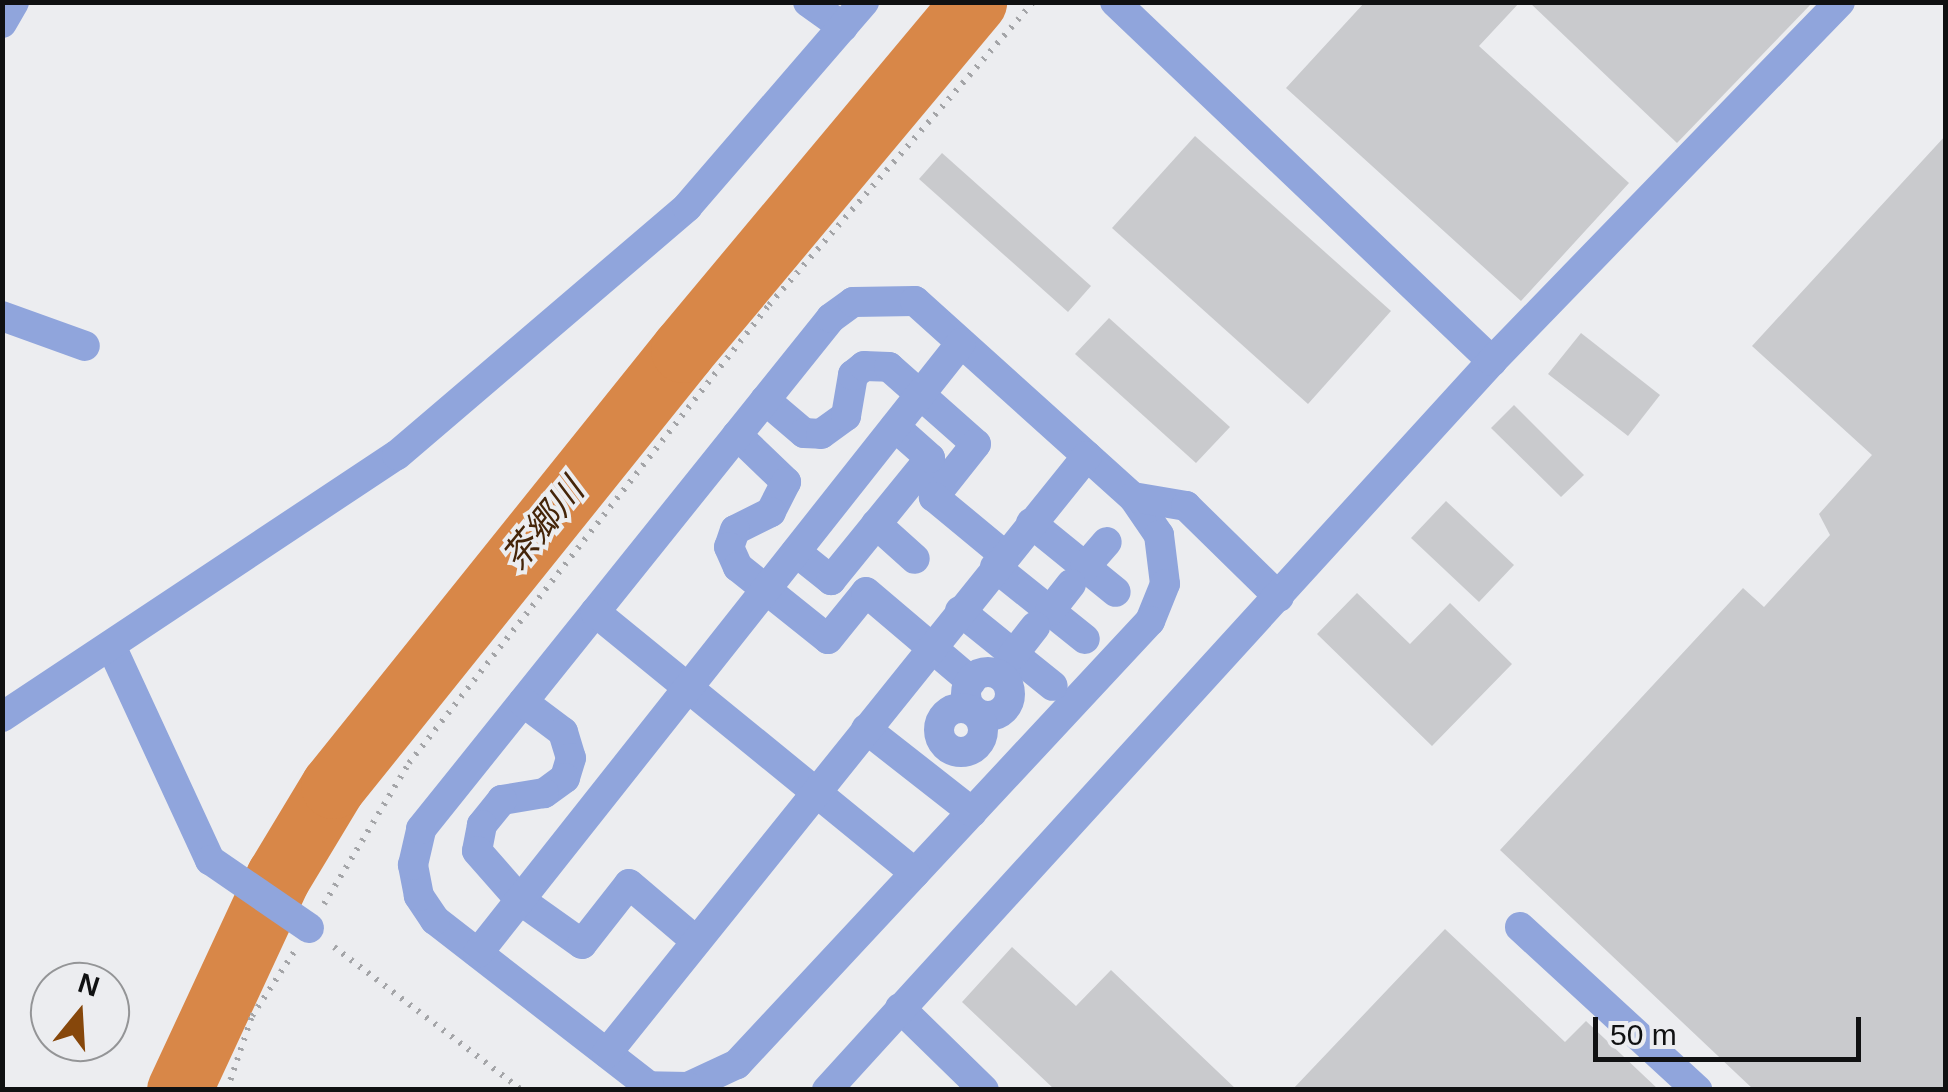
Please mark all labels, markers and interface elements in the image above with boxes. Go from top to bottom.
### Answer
water label: 茶郷川 [494,470,592,578]
north arrow [30,962,130,1062]
text: N [74,967,103,1003]
scale bar [1598,997,1866,1059]
text: 50 m [1610,1018,1677,1051]

